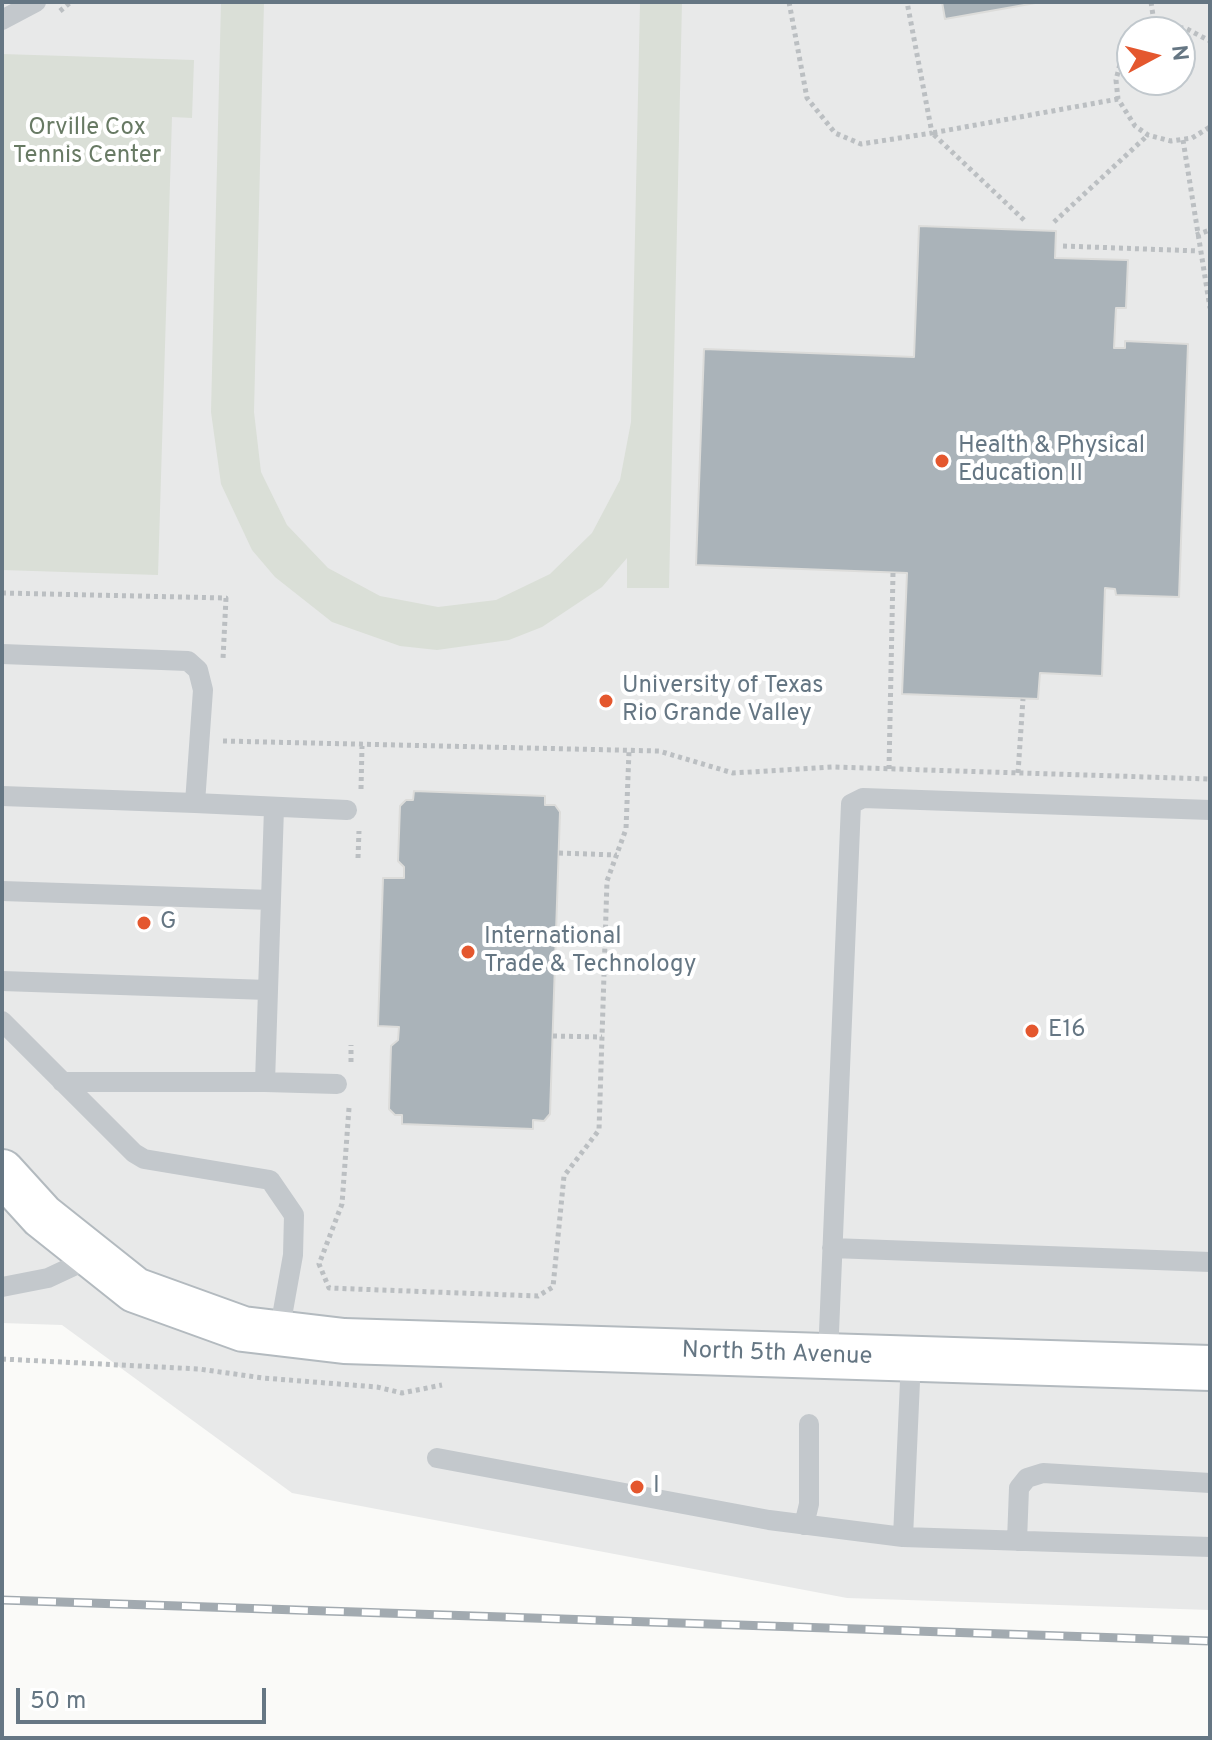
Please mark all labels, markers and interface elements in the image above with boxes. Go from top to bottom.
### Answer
north arrow [1116,16,1196,96]
text: N [1164,44,1193,63]
park label: Orville Cox Tennis Center [13,115,161,171]
place label: Health & Physical Education II [958,433,1145,489]
marker: Health & Physical Education II [933,452,951,470]
place label: University of Texas Rio Grande Valley [622,673,823,729]
marker: University of Texas Rio Grande Valley [597,692,615,710]
place label: G [160,909,177,937]
marker: G [135,914,153,932]
place label: International Trade & Technology [484,924,696,980]
marker: International Trade & Technology [459,943,477,961]
place label: E16 [1048,1017,1086,1045]
marker: E16 [1023,1022,1041,1040]
street label: North 5th Avenue [681,1337,873,1373]
place label: I [653,1473,660,1501]
marker: I [628,1478,646,1496]
scale bar [20,1672,270,1722]
text: 50 m [30,1687,86,1717]

